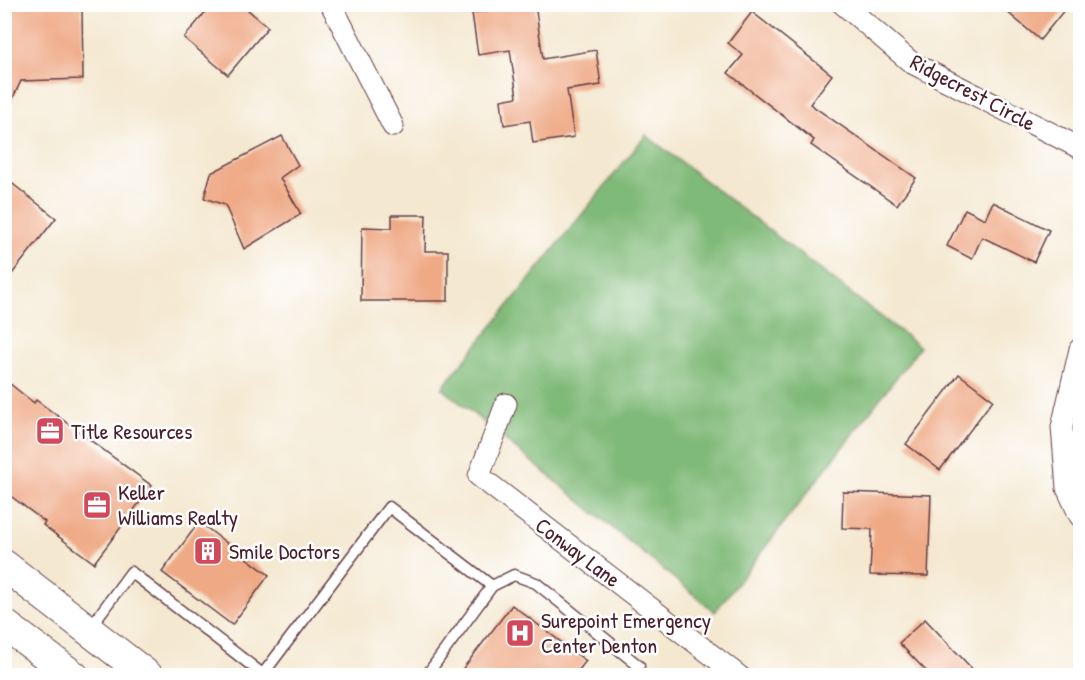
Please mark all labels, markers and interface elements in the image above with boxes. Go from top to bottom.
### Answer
street label: Ridgecrest Circle [905,46,1041,138]
office icon: Title Resources [34,415,66,447]
place label: Title Resources [71,416,193,446]
place label: Keller Williams Realty [118,477,238,532]
office icon: Keller Williams Realty [81,489,113,521]
street label: Conway Lane [529,510,627,594]
building icon: Smile Doctors [192,535,224,567]
place label: Smile Doctors [229,536,340,566]
place label: Surepoint Emergency Center Denton [541,605,711,660]
hospital icon: Surepoint Emergency Center Denton [504,617,536,649]

